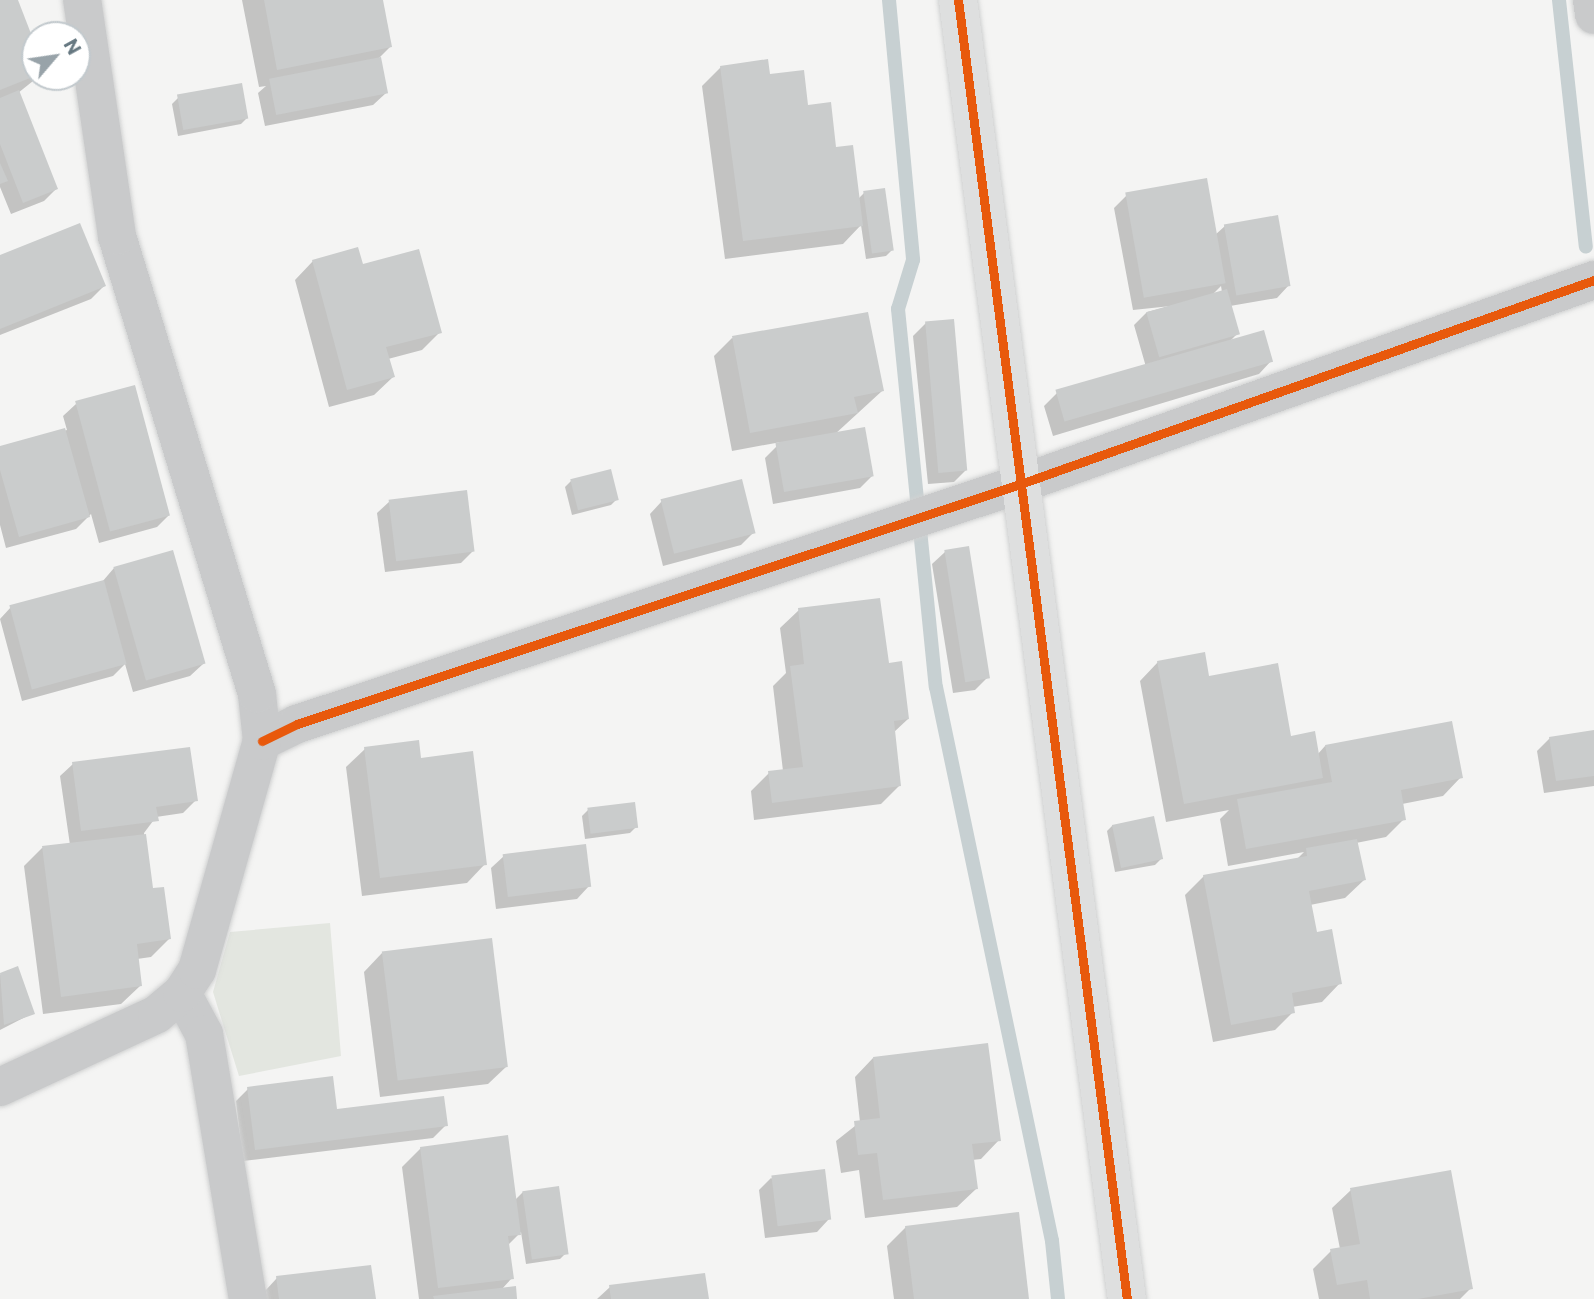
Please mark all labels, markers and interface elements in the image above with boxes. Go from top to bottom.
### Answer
north arrow [21,21,91,91]
text: N [60,35,87,58]

